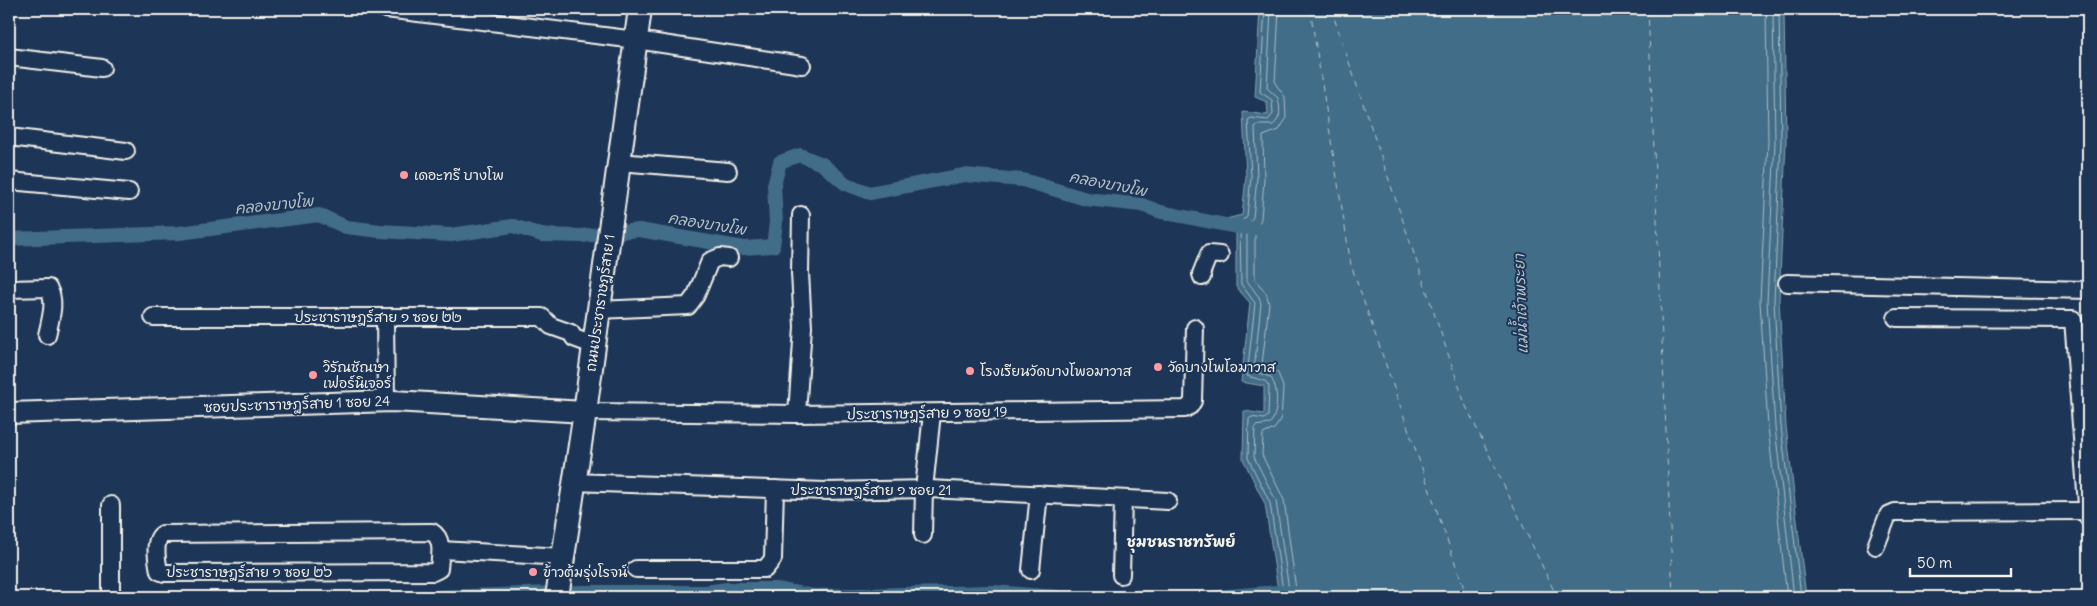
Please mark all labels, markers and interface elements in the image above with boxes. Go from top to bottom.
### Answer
place label: เดอะทรี บางโพ [414,166,504,184]
water label: คลองบางโพ [1068,167,1150,201]
marker: เดอะทรี บางโพ [398,169,410,181]
water label: คลองบางโพ [234,191,315,218]
water label: คลองบางโพ [667,208,749,239]
street label: ถนนประชาราษฎร์สาย 1 [581,233,619,373]
water label: แม่น้ำเจ้าพระยา [1505,252,1532,354]
street label: ประชาราษฎร์สาย ๑ ซอย ๒๒ [294,308,462,326]
place label: วิรัณชัณษา เฟอร์นิเจอร์ [323,358,392,392]
place label: วัดบางโพโอมาวาส [1168,358,1277,376]
marker: วัดบางโพโอมาวาส [1152,361,1164,373]
place label: โรงเรียนวัดบางโพอมาวาส [980,362,1133,380]
marker: โรงเรียนวัดบางโพอมาวาส [964,365,976,377]
marker: วิรัณชัณษา เฟอร์นิเจอร์ [307,369,319,381]
street label: ซอยประชาราษฎร์สาย 1 ซอย 24 [203,392,391,416]
street label: ประชาราษฎร์สาย ๑ ซอย 19 [846,403,1008,423]
street label: ประชาราษฎร์สาย ๑ ซอย 21 [791,481,951,499]
district label: ชุมชนราชทรัพย์ [1127,532,1235,553]
scale bar [1910,546,2011,578]
text: 50 m [1917,553,1952,572]
street label: ประชาราษฎร์สาย ๑ ซอย ๒๖ [166,563,332,581]
place label: ข้าวต้มรุ่งโรจน์ [543,563,628,582]
marker: ข้าวต้มรุ่งโรจน์ [527,566,539,578]

